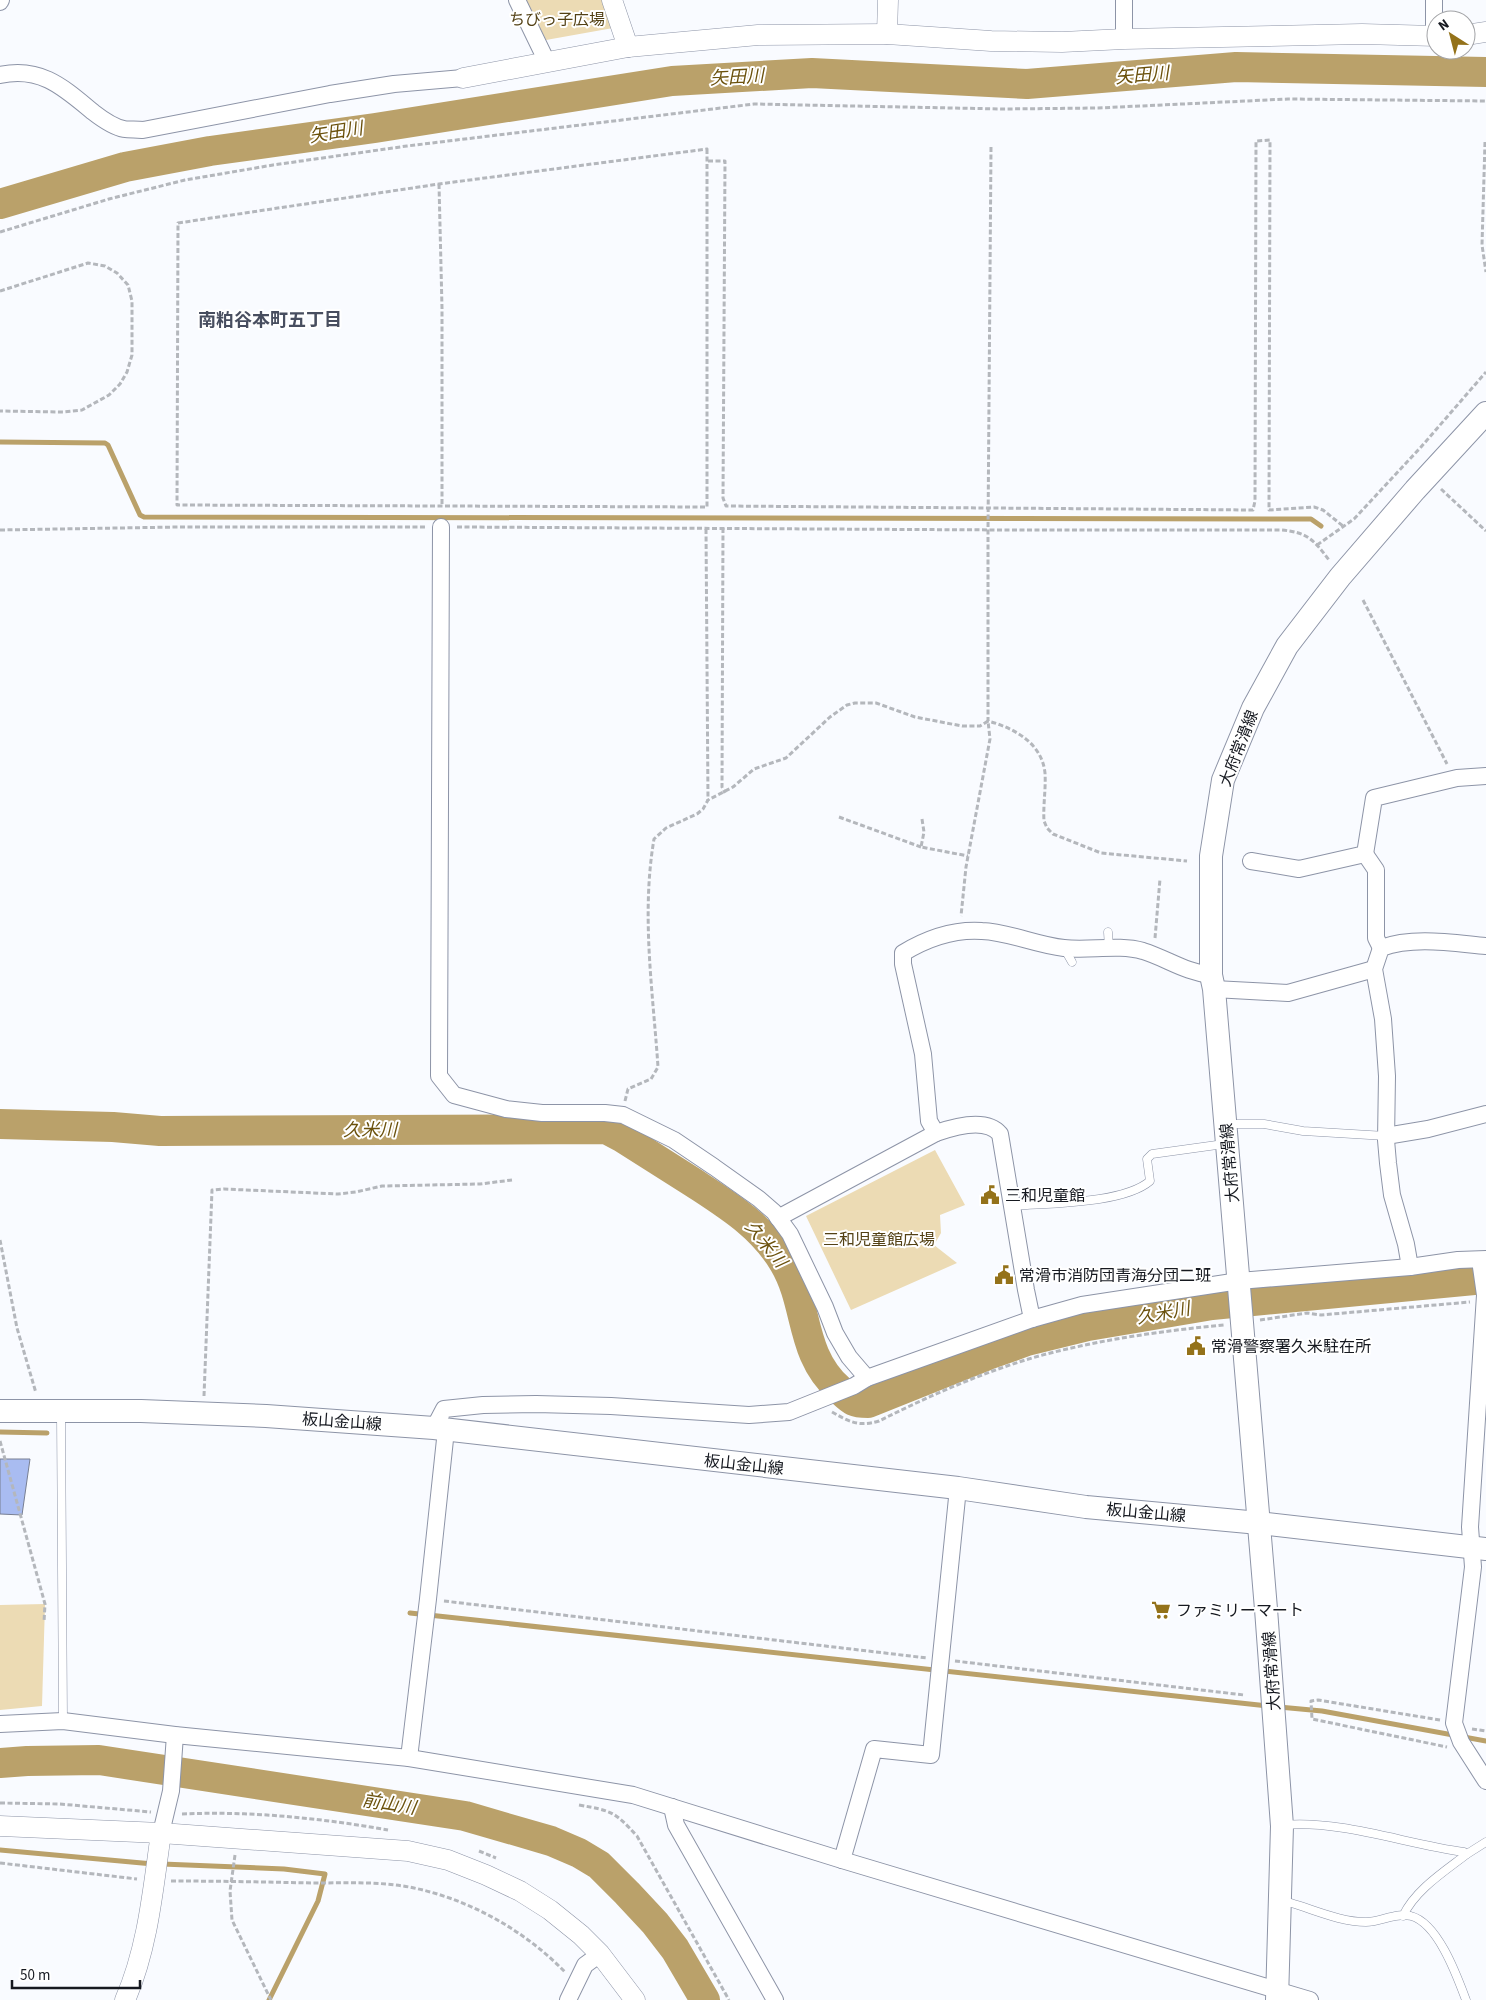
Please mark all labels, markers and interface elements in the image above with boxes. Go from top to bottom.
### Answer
park label: ちびっ子広場 [509,9,605,31]
north arrow [1426,10,1476,60]
text: N [1434,14,1454,36]
water label: 矢田川 [1114,61,1172,90]
water label: 矢田川 [709,63,767,91]
water label: 矢田川 [307,116,367,149]
district label: 南粕谷本町五丁目 [198,308,342,333]
street label: 大府常滑線 [1214,707,1264,790]
water label: 久米川 [343,1118,399,1143]
street label: 大府常滑線 [1216,1122,1244,1204]
public building icon: 三和児童館 [979,1184,1001,1206]
place label: 三和児童館 [1005,1185,1085,1207]
water label: 久米川 [739,1215,794,1275]
park label: 三和児童館広場 [823,1229,935,1251]
public building icon: 常滑市消防団青海分団二班 [993,1264,1015,1286]
place label: 常滑市消防団青海分団二班 [1019,1265,1211,1287]
water label: 久米川 [1134,1296,1194,1330]
public building icon: 常滑警察署久米駐在所 [1185,1335,1207,1357]
place label: 常滑警察署久米駐在所 [1211,1336,1371,1358]
street label: 板山金山線 [301,1408,383,1436]
street label: 板山金山線 [703,1450,785,1480]
street label: 板山金山線 [1105,1499,1187,1527]
supermarket icon: ファミリーマート [1150,1599,1172,1621]
place label: ファミリーマート [1176,1600,1304,1622]
street label: 大府常滑線 [1258,1630,1286,1712]
water label: 前山川 [360,1788,420,1821]
scale bar [12,1958,140,1990]
text: 50 m [20,1965,50,1986]

